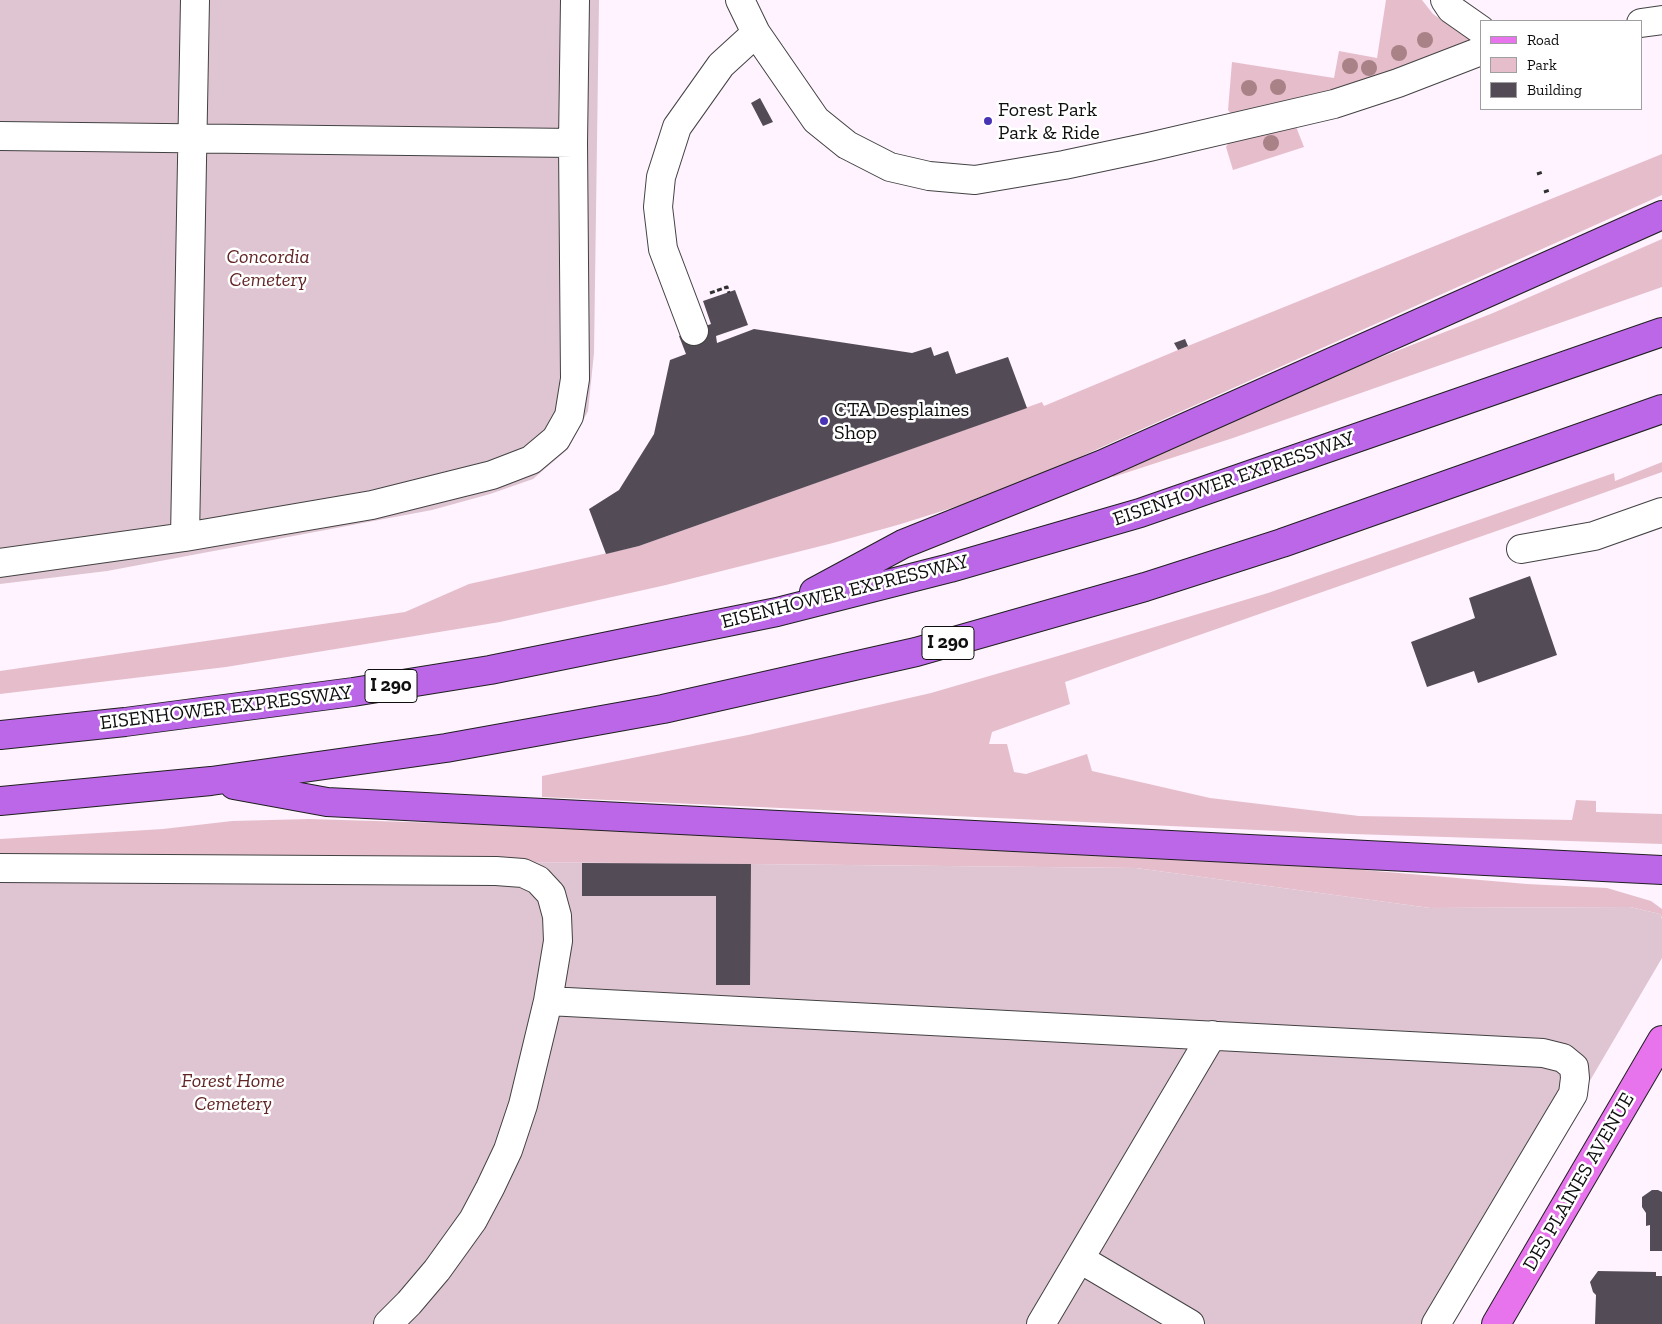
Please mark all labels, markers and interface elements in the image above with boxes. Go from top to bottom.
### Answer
legend [1480,20,1642,110]
text: Road [1527,31,1559,49]
text: Park [1527,56,1557,74]
text: Building [1527,81,1582,99]
place label: Forest Park Park & Ride [998,98,1100,145]
marker: Forest Park Park & Ride [982,115,994,127]
park label: Concordia Cemetery [226,245,310,292]
place label: CTA Desplaines Shop [834,398,969,445]
marker: CTA Desplaines Shop [818,415,830,427]
street label: EISENHOWER EXPRESSWAY [1110,426,1358,532]
street label: EISENHOWER EXPRESSWAY [719,550,971,634]
road number: I 290 [922,626,974,660]
road number: I 290 [365,669,417,702]
street label: EISENHOWER EXPRESSWAY [98,681,354,735]
park label: Forest Home Cemetery [181,1069,285,1116]
street label: DES PLAINES AVENUE [1518,1089,1640,1275]

